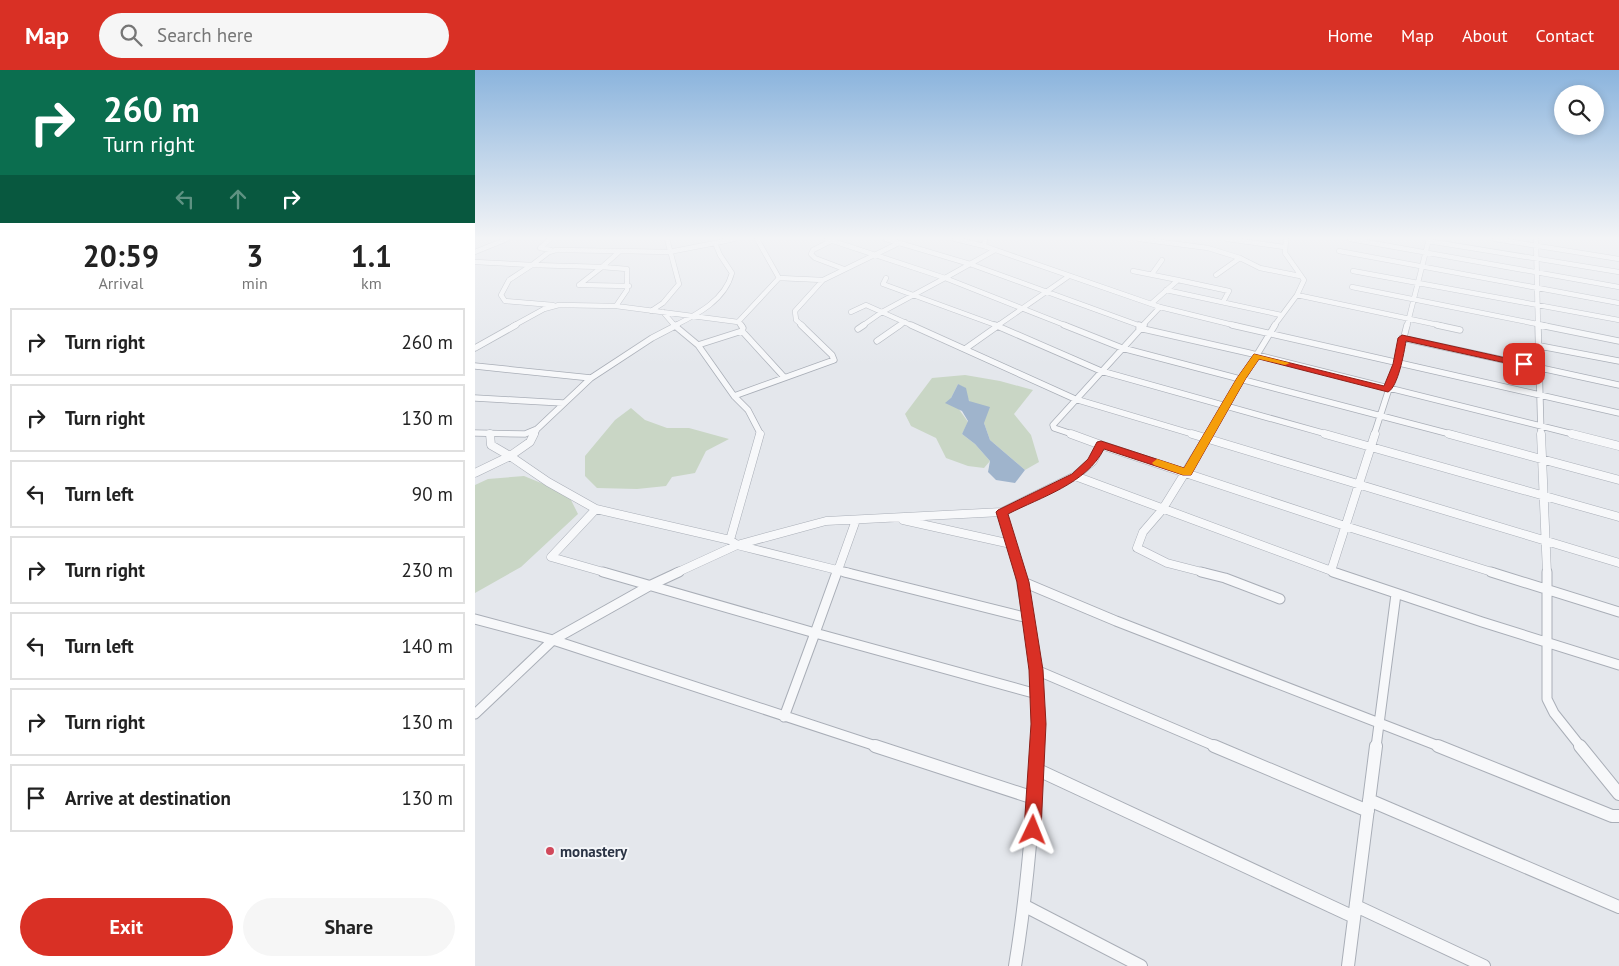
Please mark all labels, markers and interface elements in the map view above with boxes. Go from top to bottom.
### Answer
search box [99,13,449,58]
text: Map [25,20,69,51]
icon: search [117,21,145,49]
text: Search here [157,23,253,47]
text: Home [1327,24,1373,47]
text: Map [1401,24,1434,47]
text: About [1462,24,1508,47]
text: Contact [1536,24,1594,47]
map controls [1554,85,1604,135]
button: search [1554,85,1604,135]
text: 260 m [103,86,200,132]
icon: right [20,90,85,155]
text: Turn right [103,130,195,158]
icon: left [171,185,199,213]
icon: ahead [224,185,252,213]
icon: right [277,185,305,213]
text: 20:59 [83,236,159,275]
text: 3 [246,236,263,275]
text: 1.1 [351,236,392,275]
text: Arrival [98,273,143,293]
text: min [242,273,268,293]
text: km [361,273,382,293]
icon: right [22,328,50,356]
text: Turn right [65,330,145,354]
text: 260 m [401,330,453,354]
pin [1503,343,1545,385]
icon: arrive [1510,350,1538,378]
icon: right [22,404,50,432]
text: Turn right [65,406,145,430]
text: 130 m [401,406,453,430]
icon: left [22,480,50,508]
text: Turn left [65,482,134,506]
text: 90 m [412,482,453,506]
icon: right [22,556,50,584]
text: Turn right [65,558,145,582]
text: 230 m [401,558,453,582]
icon: left [22,632,50,660]
text: Turn left [65,634,134,658]
text: 140 m [401,634,453,658]
icon: right [22,708,50,736]
text: Turn right [65,710,145,734]
text: 130 m [401,710,453,734]
icon: arrive [22,784,50,812]
text: Arrive at destination [65,786,231,810]
text: 130 m [401,786,453,810]
position arrow [1006,803,1058,855]
place label: monastery [560,842,628,861]
marker: monastery [544,845,556,857]
button: Exit [20,898,233,956]
button: Share [243,898,455,956]

